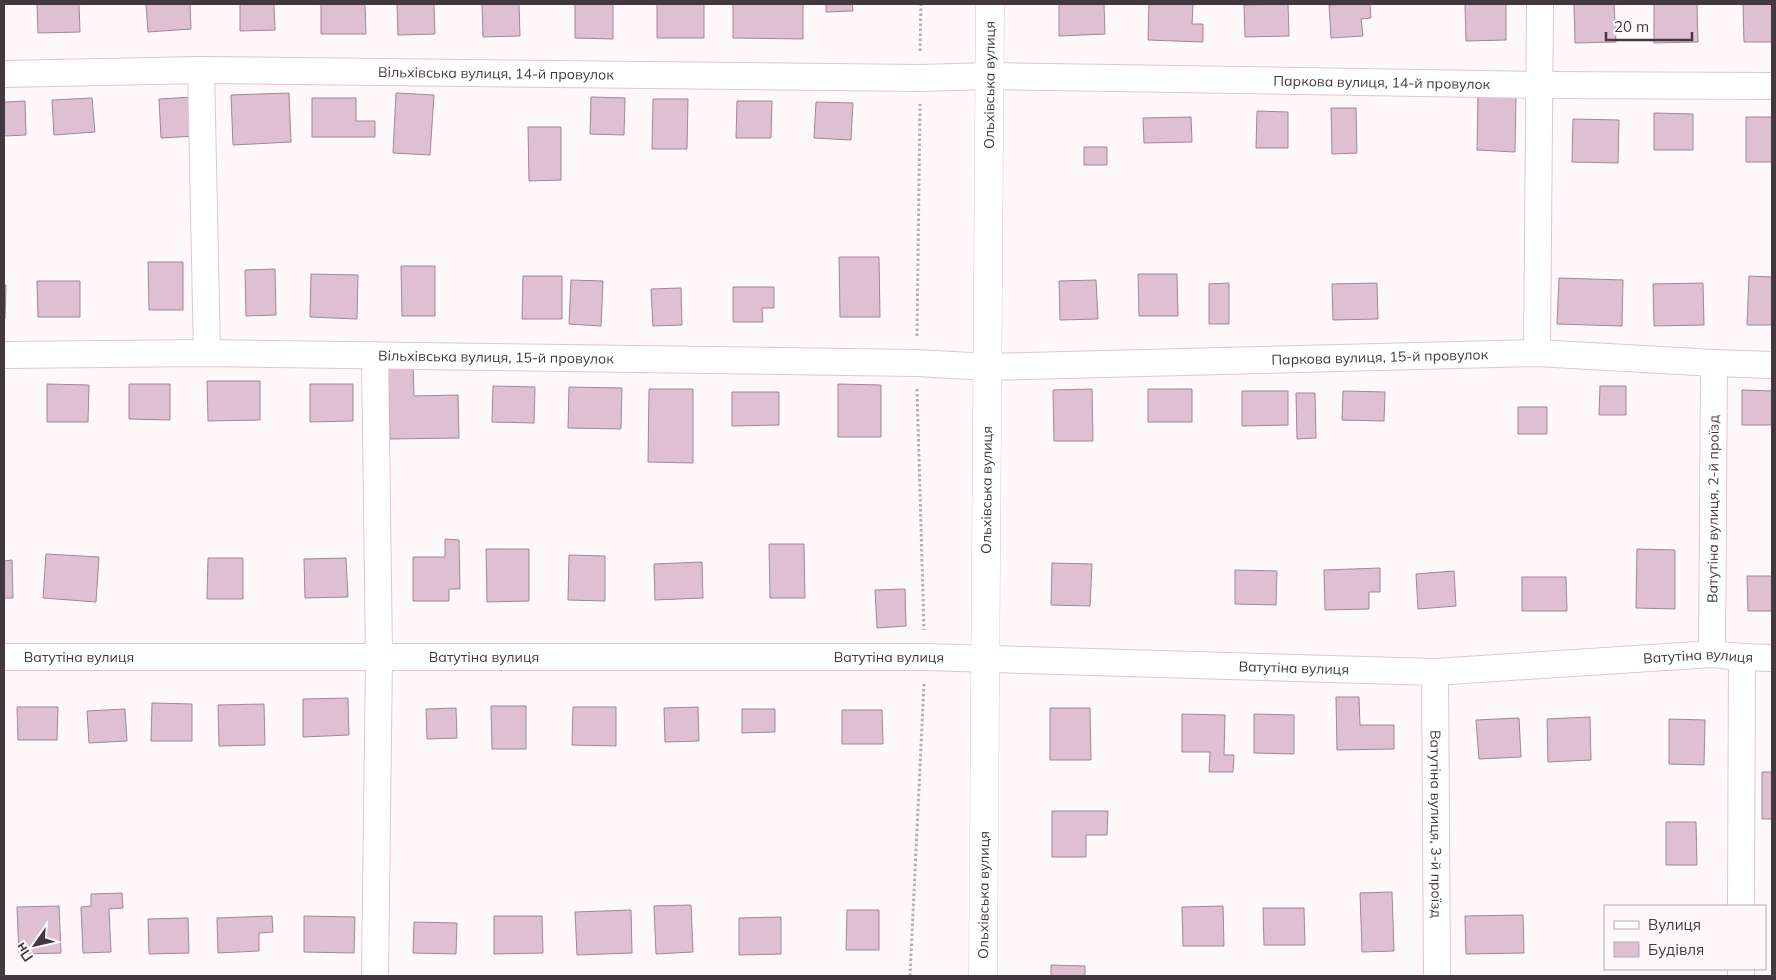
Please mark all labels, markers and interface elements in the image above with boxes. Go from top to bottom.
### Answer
scale bar [1606,10,1692,42]
text: 20 m [1614,17,1649,36]
street label: Ольхівська вулиця [980,21,999,149]
street label: Вільхівська вулиця, 14-й провулок [378,63,614,84]
street label: Паркова вулиця, 14-й провулок [1273,72,1491,93]
street label: Паркова вулиця, 15-й провулок [1271,345,1489,369]
street label: Вільхівська вулиця, 15-й провулок [378,346,614,368]
street label: Ватутіна вулиця, 2-й проїзд [1703,415,1723,603]
street label: Ольхівська вулиця [977,426,996,554]
street label: Ватутіна вулиця [1643,645,1754,667]
street label: Ватутіна вулиця [24,648,134,666]
street label: Ватутіна вулиця [429,648,539,666]
street label: Ватутіна вулиця [834,648,944,667]
street label: Ватутіна вулиця [1238,657,1349,678]
street label: Ватутіна вулиця, 3-й проїзд [1426,730,1446,918]
street label: Ольхівська вулиця [974,831,993,959]
legend [1604,905,1766,970]
text: Вулиця [1648,915,1701,934]
north arrow [10,920,60,970]
text: Пн [11,939,37,965]
text: Будівля [1648,940,1704,959]

